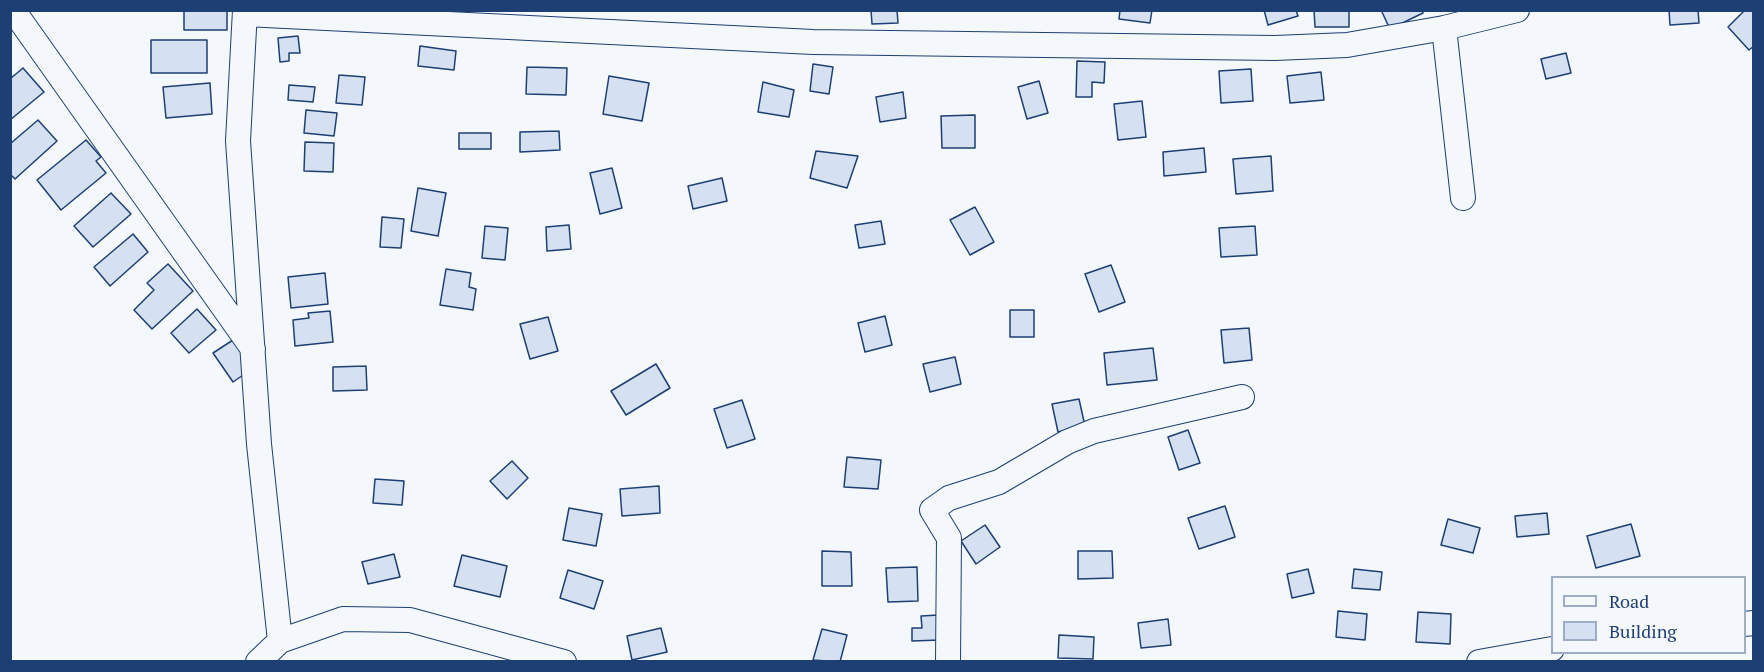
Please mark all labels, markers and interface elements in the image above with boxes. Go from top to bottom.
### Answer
legend [1551,576,1746,654]
text: Road [1609,589,1649,613]
text: Building [1609,619,1677,643]

